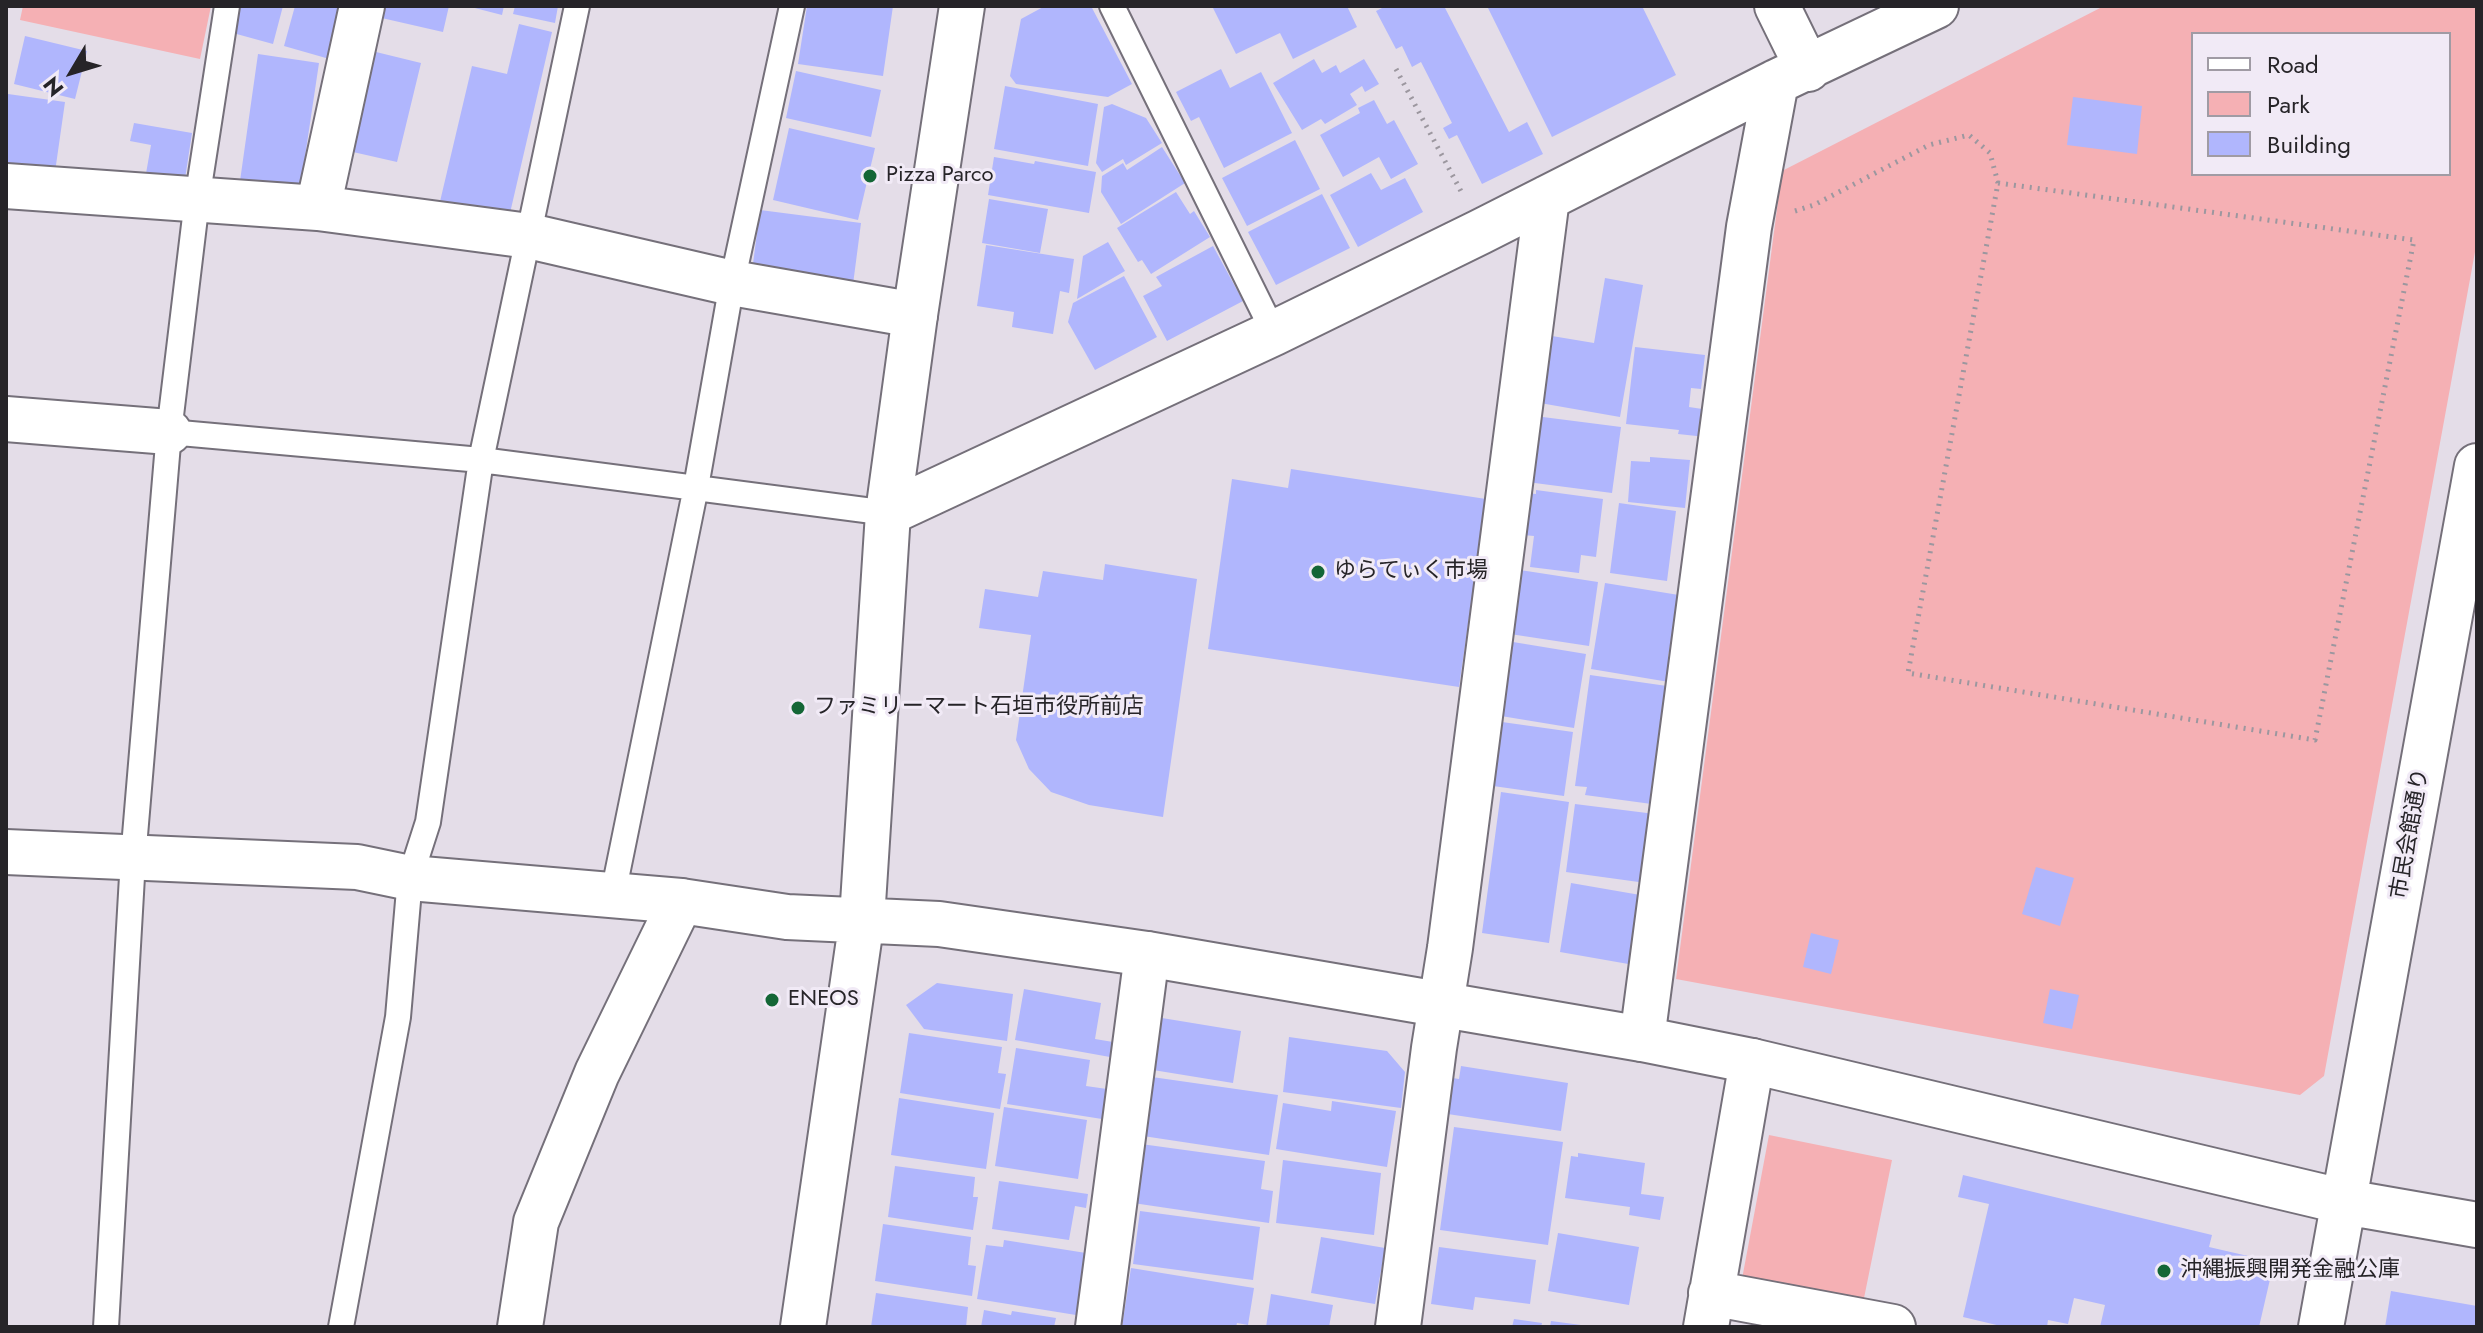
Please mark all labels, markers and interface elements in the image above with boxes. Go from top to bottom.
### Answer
north arrow [32,32,112,112]
legend [2191,32,2451,176]
text: Road [2267,47,2319,82]
text: N [35,70,71,104]
text: Park [2267,87,2310,122]
text: Building [2267,127,2351,162]
place label: Pizza Parco [886,163,994,189]
marker: Pizza Parco [861,167,879,185]
place label: ゆらてぃく市場 [1334,559,1488,585]
marker: ゆらてぃく市場 [1309,563,1327,581]
place label: ファミリーマート石垣市役所前店 [814,695,1144,721]
marker: ファミリーマート石垣市役所前店 [789,699,807,717]
street label: 市民会館通り [2387,767,2435,901]
place label: ENEOS [788,987,859,1013]
marker: ENEOS [763,991,781,1009]
place label: 沖縄振興開発金融公庫 [2180,1258,2400,1284]
marker: 沖縄振興開発金融公庫 [2155,1262,2173,1280]

